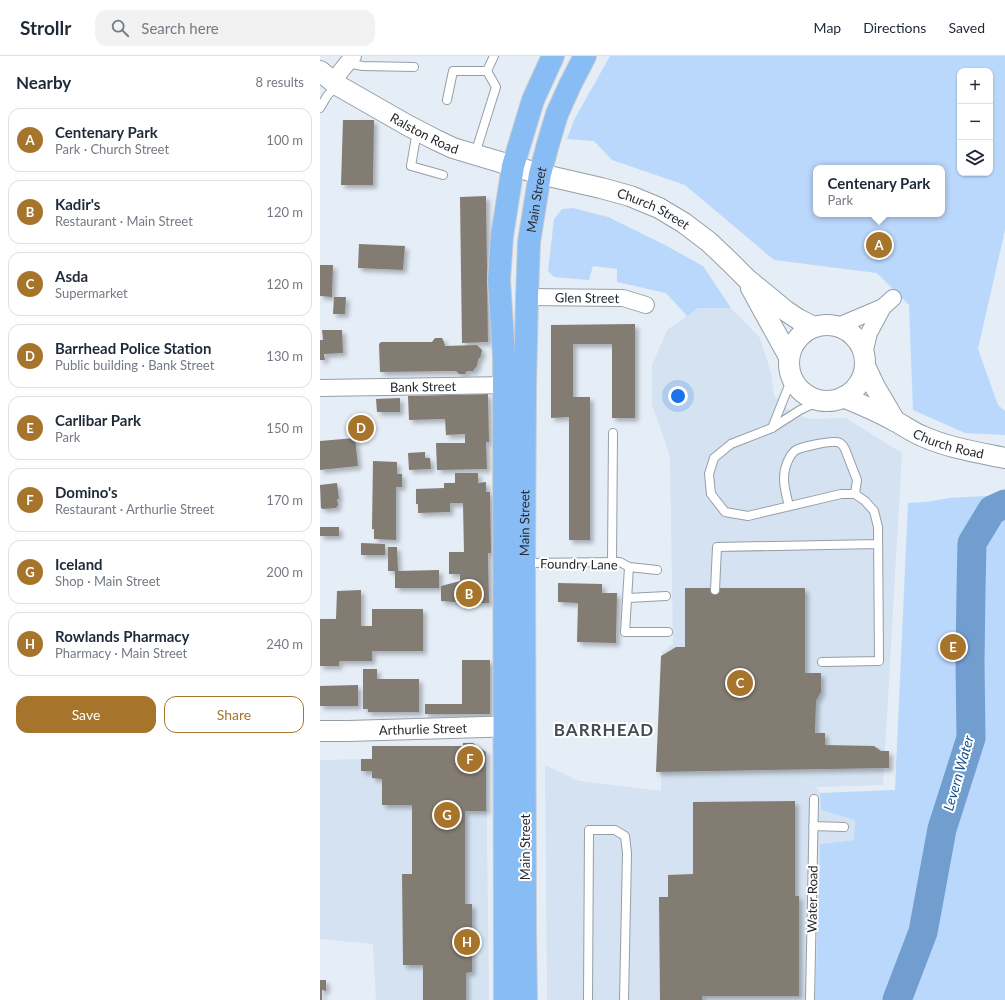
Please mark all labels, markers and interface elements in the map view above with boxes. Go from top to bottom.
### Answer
search box [95,10,375,46]
text: Strollr [20,16,71,39]
icon: search [109,17,131,39]
text: Search here [141,19,219,37]
text: Map [814,19,841,36]
text: Directions [863,19,926,36]
text: Saved [948,19,985,36]
map controls [957,68,993,176]
button: + [957,68,993,104]
text: Nearby [16,72,71,93]
text: 8 results [256,74,304,90]
button: − [957,104,993,140]
street label: Ralston Road [387,109,460,157]
text: Centenary Park [55,123,158,141]
text: A [25,132,35,148]
text: 100 m [266,132,303,148]
button: layers [957,140,993,176]
text: Park · Church Street [55,141,169,157]
street label: Main Street [523,165,550,234]
popup [813,165,945,217]
text: Centenary Park [828,174,930,192]
street label: Church Street [615,185,693,233]
text: Park [828,192,853,208]
text: Kadir's [55,195,100,213]
text: B [26,204,34,220]
text: 120 m [266,204,303,220]
text: Restaurant · Main Street [55,213,193,229]
pin: A [866,230,892,260]
text: Asda [55,267,88,285]
text: C [26,276,34,292]
text: 120 m [266,276,303,292]
text: Supermarket [55,285,128,301]
street label: Glen Street [555,289,620,306]
text: Barrhead Police Station [55,339,211,357]
text: D [25,348,35,364]
text: 130 m [266,348,303,364]
text: Public building · Bank Street [55,357,214,373]
street label: Bank Street [390,378,457,395]
your location [668,386,688,406]
text: Carlibar Park [55,411,141,429]
pin: D [348,413,374,443]
text: E [26,420,34,436]
text: 150 m [266,420,303,436]
street label: Church Road [910,425,985,462]
text: Park [55,429,80,445]
text: Domino's [55,483,118,501]
street label: Main Street [516,489,532,556]
text: F [26,492,34,508]
text: 170 m [266,492,303,508]
text: Restaurant · Arthurlie Street [55,501,214,517]
text: Iceland [55,555,103,573]
street label: Foundry Lane [540,555,618,573]
text: G [25,564,35,580]
text: 200 m [266,564,303,580]
text: Shop · Main Street [55,573,160,589]
pin: B [456,579,482,609]
text: Rowlands Pharmacy [55,627,189,645]
pin: E [940,632,966,662]
text: H [25,636,35,652]
text: 240 m [266,636,303,652]
text: Pharmacy · Main Street [55,645,187,661]
pin: C [727,668,753,698]
button: Save [16,696,156,733]
button: Share [164,696,304,733]
district label: BARRHEAD [554,719,654,740]
street label: Arthurlie Street [379,720,468,738]
water label: Levern Water [939,733,977,813]
pin: F [457,744,483,774]
pin: G [434,800,460,830]
street label: Main Street [517,814,533,880]
street label: Water Road [803,865,821,933]
pin: H [454,927,480,957]

